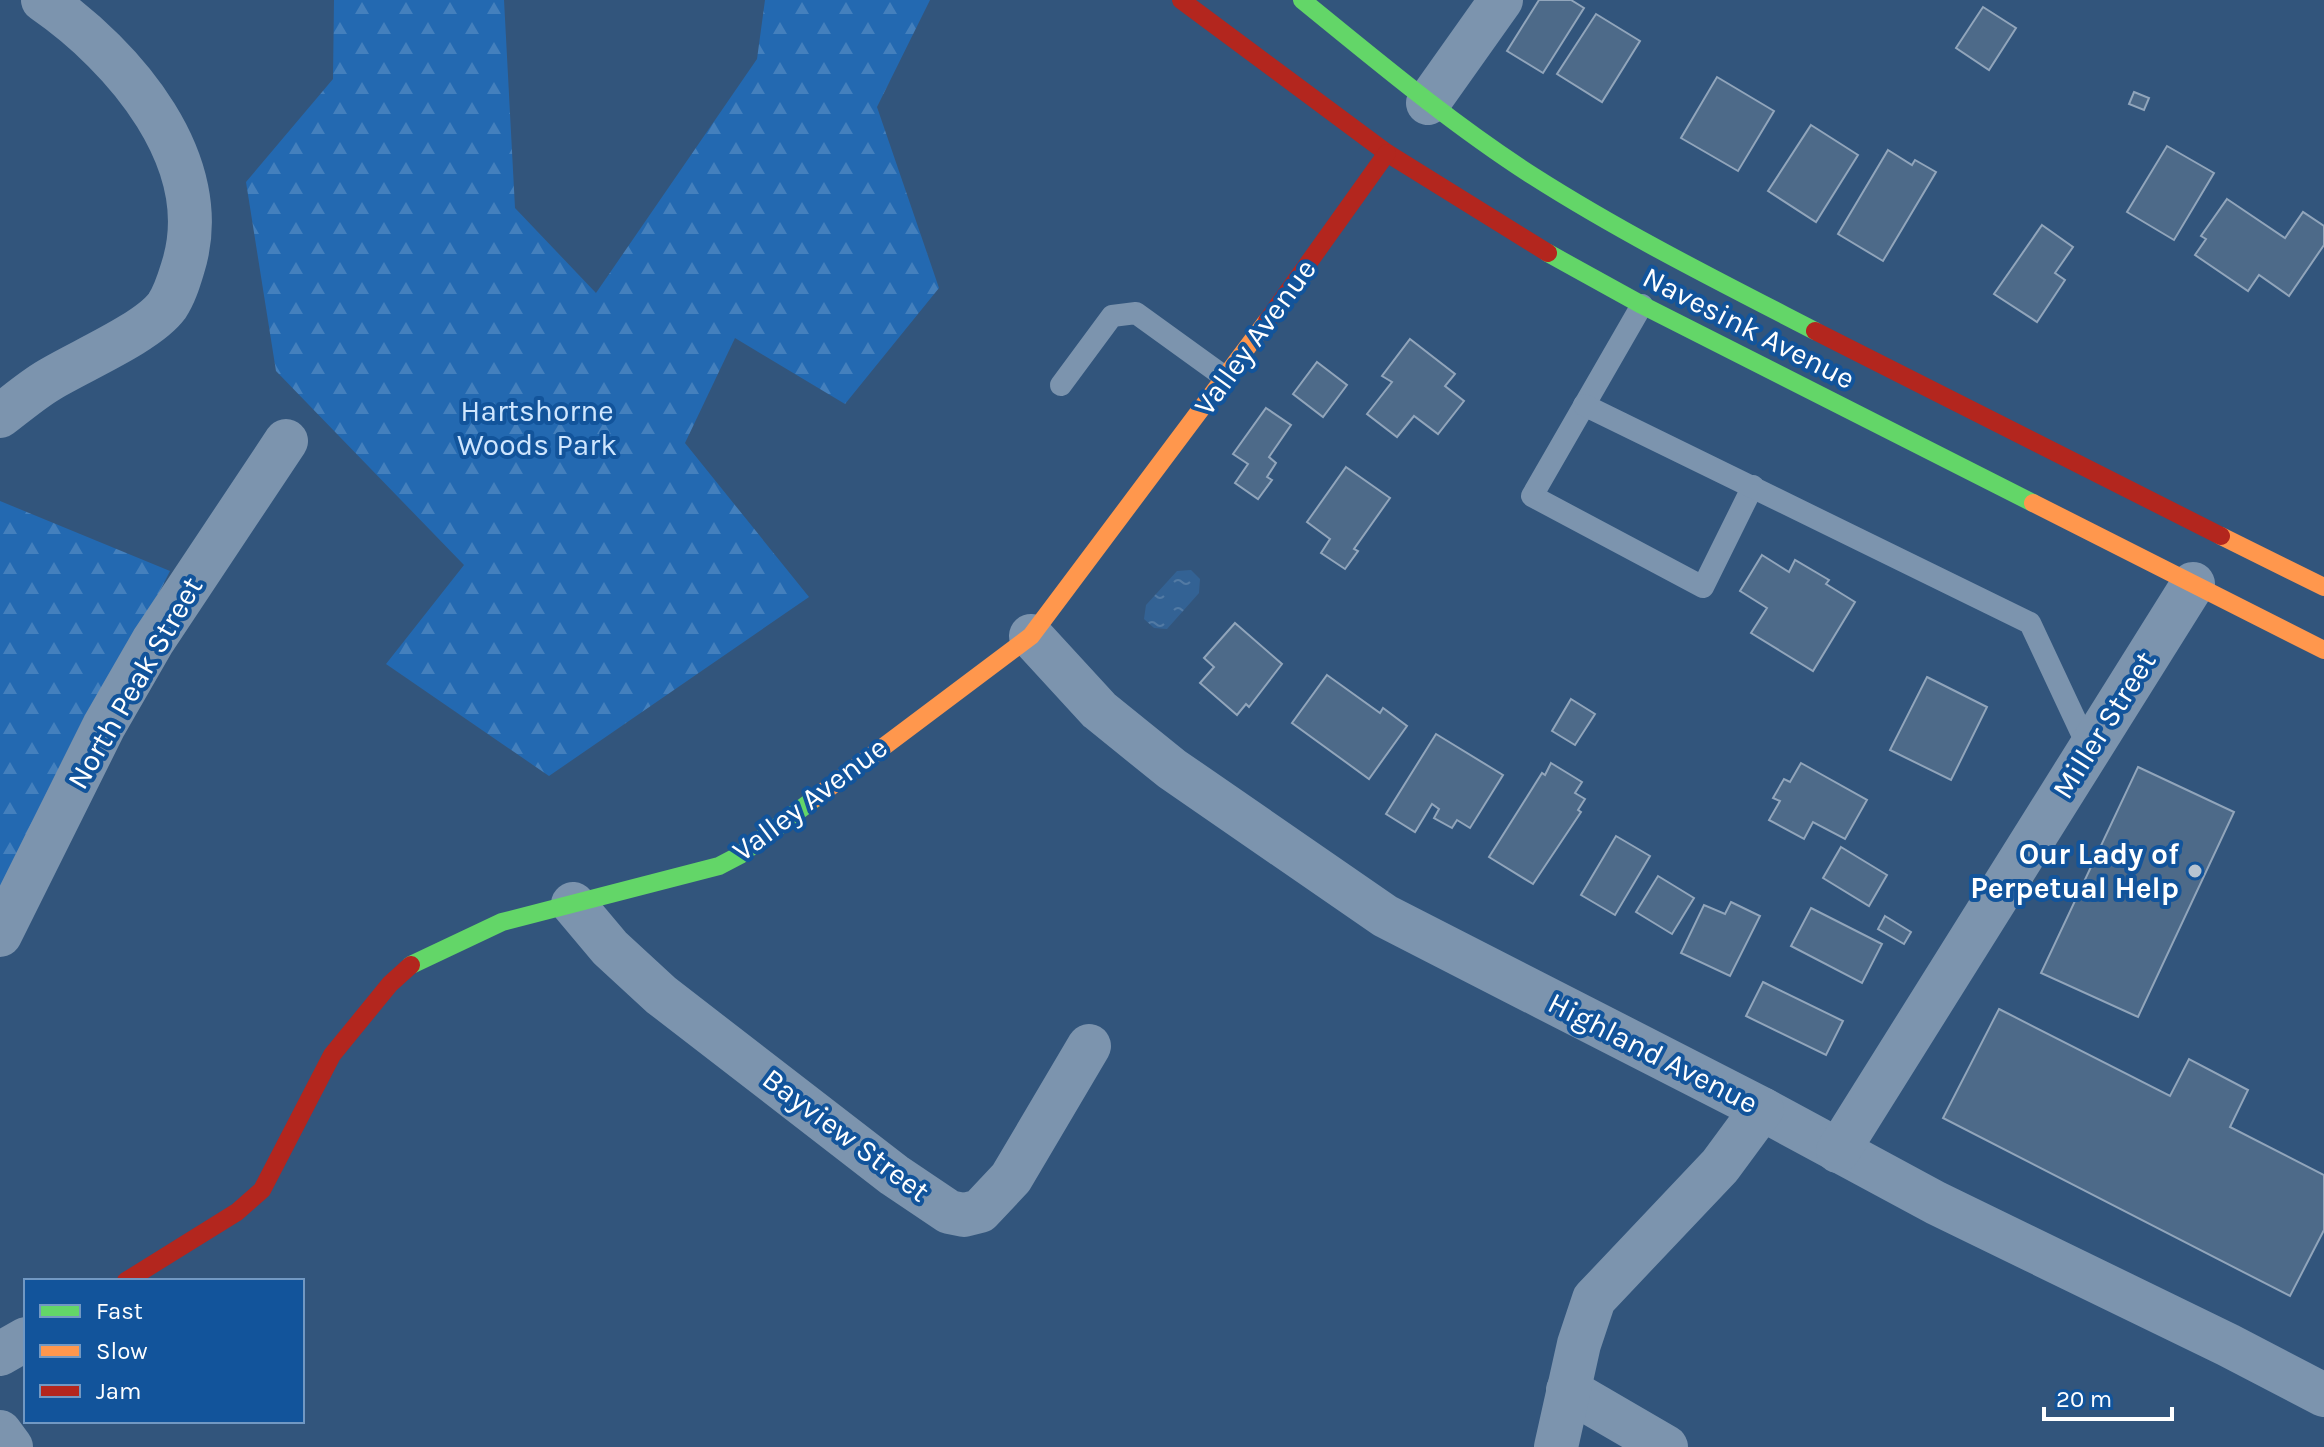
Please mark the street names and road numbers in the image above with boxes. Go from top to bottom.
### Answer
street label: Valley Avenue [1186,252,1324,422]
street label: Navesink Avenue [1637,259,1861,397]
street label: North Peak Street [60,570,210,796]
street label: Miller Street [2045,645,2163,805]
street label: Valley Avenue [726,729,894,869]
street label: Highland Avenue [1542,985,1764,1121]
street label: Bayview Street [755,1061,937,1209]

